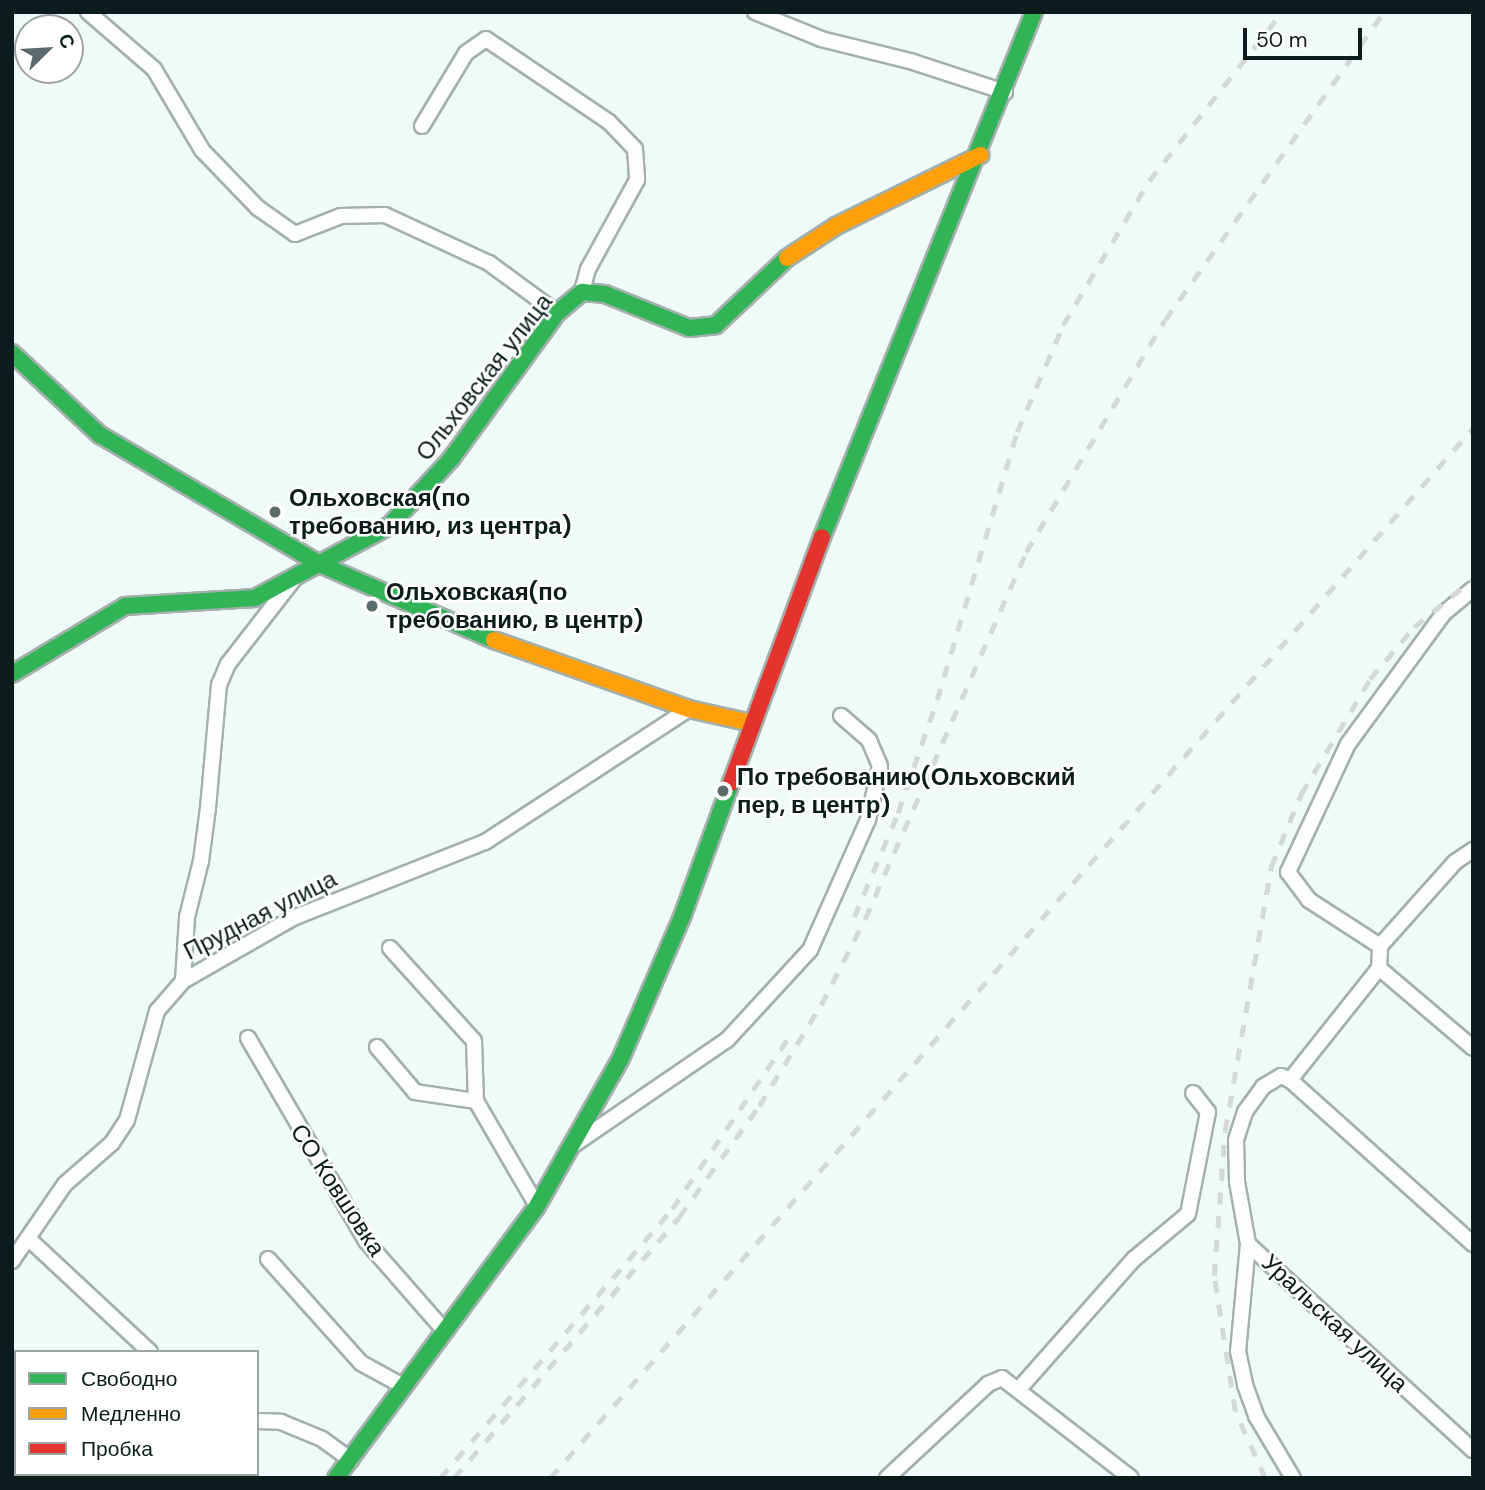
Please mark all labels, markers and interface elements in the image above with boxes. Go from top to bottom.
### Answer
north arrow [14,14,84,84]
scale bar [1247,14,1366,58]
text: 50 m [1256,26,1307,54]
text: С [53,30,81,52]
street label: Ольховская улица [410,288,558,466]
place label: Ольховская(по требованию, из центра) [289,484,571,540]
marker: Ольховская(по требованию, из центра) [267,504,283,520]
place label: Ольховская(по требованию, в центр) [386,578,643,634]
marker: Ольховская(по требованию, в центр) [364,598,380,614]
place label: По требованию(Ольховский пер, в центр) [737,763,1076,819]
marker: По требованию(Ольховский пер, в центр) [715,783,731,799]
street label: Прудная улица [179,864,341,966]
street label: СО Ковшовка [285,1119,391,1261]
street label: Уральская улица [1256,1248,1414,1398]
legend [14,1350,259,1476]
text: Свободно [81,1365,178,1393]
text: Медленно [81,1400,181,1428]
text: Пробка [81,1435,153,1463]

